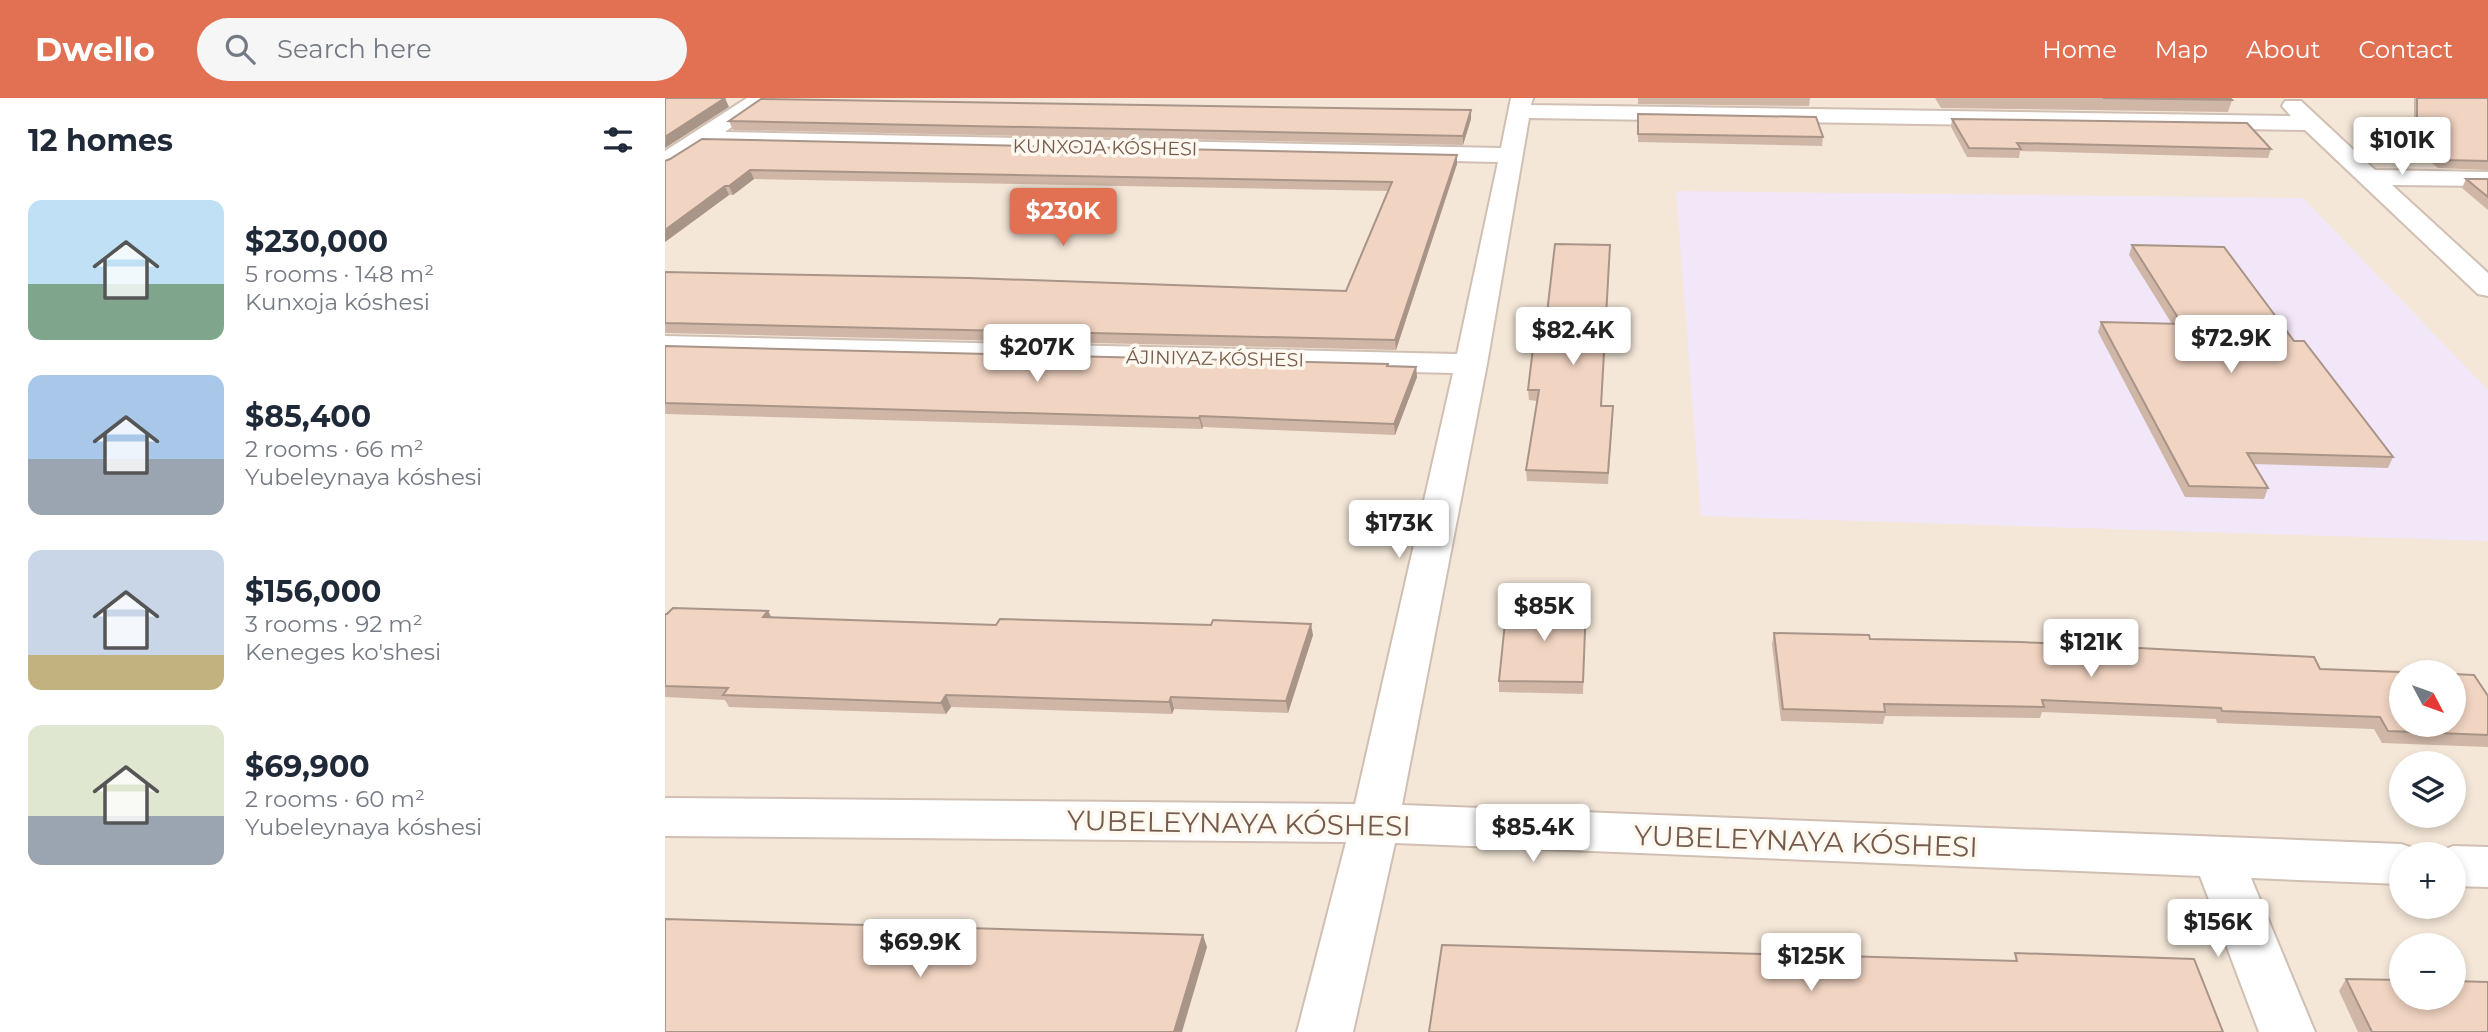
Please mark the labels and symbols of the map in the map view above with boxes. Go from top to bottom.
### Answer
pin: $101K [2353,118,2451,177]
street label: KUNXOJA KÓSHESI [1012,134,1198,161]
pin: $230K [1014,188,1112,248]
pin: $82.4K [1516,308,1630,367]
pin: $72.9K [2174,316,2288,375]
pin: $207K [988,324,1086,384]
street label: ÁJINIYAZ KÓSHESI [1126,345,1304,372]
pin: $173K [1350,500,1448,560]
pin: $85K [1503,584,1585,643]
pin: $121K [2042,620,2140,679]
north arrow [2389,660,2466,737]
street label: YUBELEYNAYA KÓSHESI [1067,803,1411,843]
pin: $85.4K [1476,804,1590,864]
street label: YUBELEYNAYA KÓSHESI [1634,818,1978,864]
pin: $156K [2169,900,2267,959]
pin: $69.9K [863,920,977,979]
pin: $125K [1762,934,1860,993]

